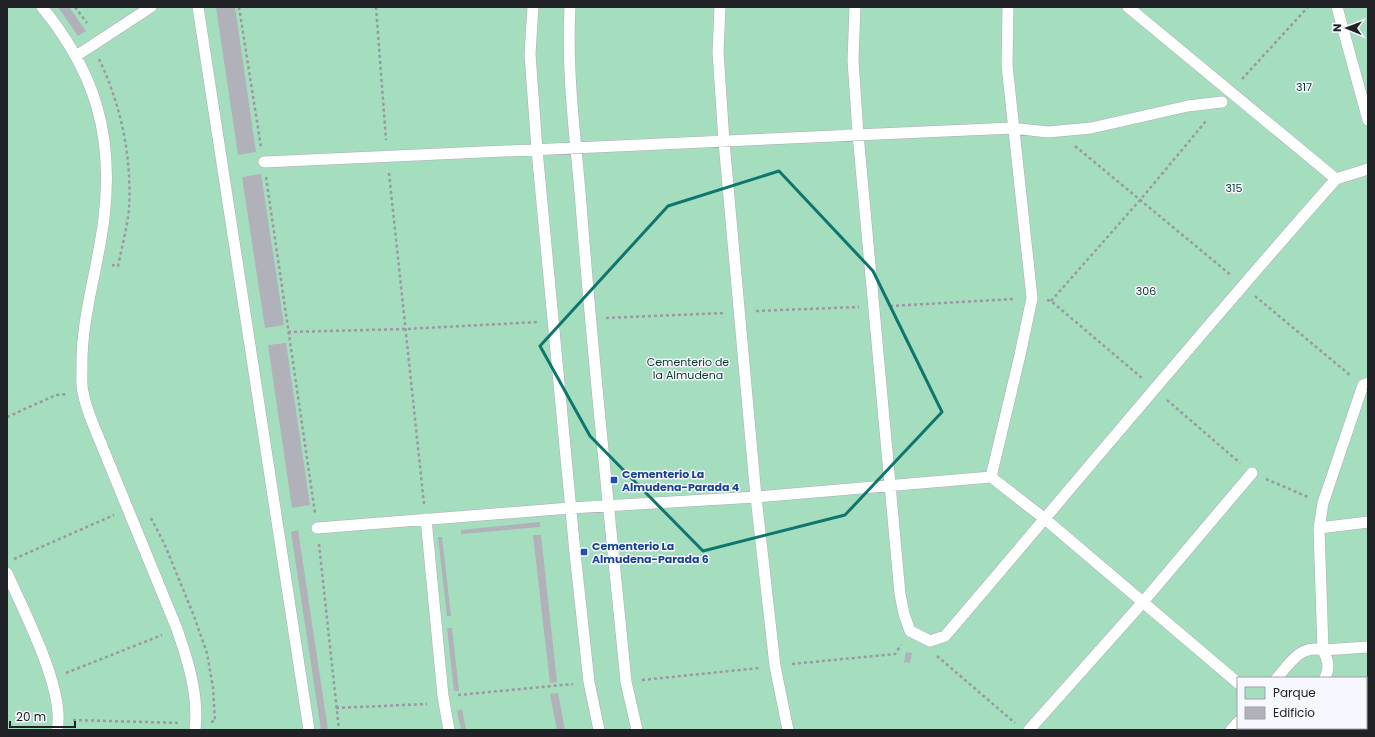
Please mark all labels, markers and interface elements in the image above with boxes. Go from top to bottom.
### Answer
north arrow [1327,8,1367,48]
text: N [1329,24,1345,32]
park label: 317 [1296,79,1312,95]
park label: 315 [1226,180,1243,196]
park label: 306 [1136,283,1156,299]
park label: Cementerio de la Almudena [647,354,729,383]
place label: Cementerio La Almudena-Parada 4 [622,466,740,495]
marker: Cementerio La Almudena-Parada 4 [609,475,619,485]
place label: Cementerio La Almudena-Parada 6 [592,538,709,567]
marker: Cementerio La Almudena-Parada 6 [579,547,589,557]
legend [1237,677,1367,729]
text: Parque [1273,684,1316,701]
scale bar [10,703,75,729]
text: Edificio [1273,704,1315,721]
text: 20 m [16,708,46,725]

